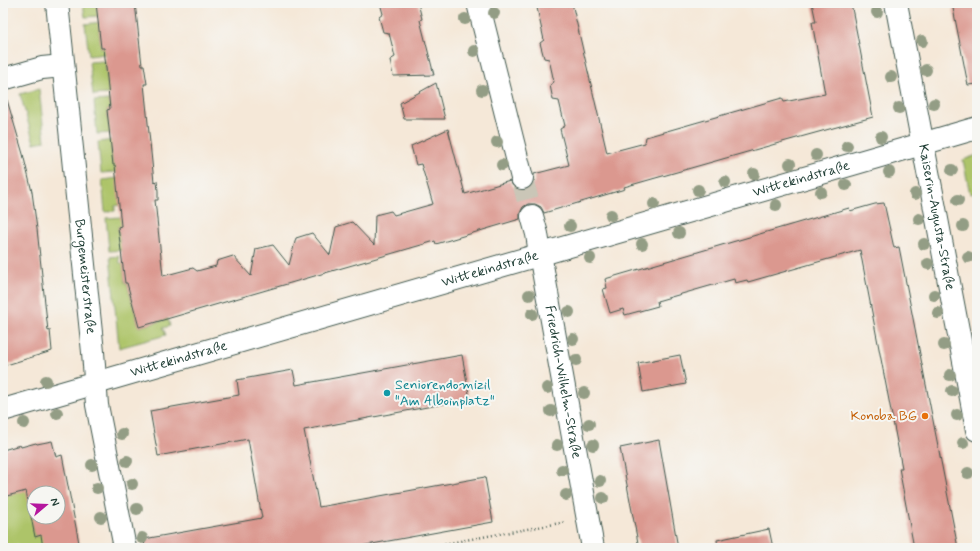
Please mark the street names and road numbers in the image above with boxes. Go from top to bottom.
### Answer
street label: Kaiserin-Augusta-Straße [914,143,959,292]
street label: Wittekindstraße [751,156,852,201]
street label: Burgemeisterstraße [70,218,100,335]
street label: Wittekindstraße [439,246,541,292]
street label: Friedrich-Wilhelm-Straße [540,304,586,460]
street label: Wittekindstraße [128,337,229,382]

